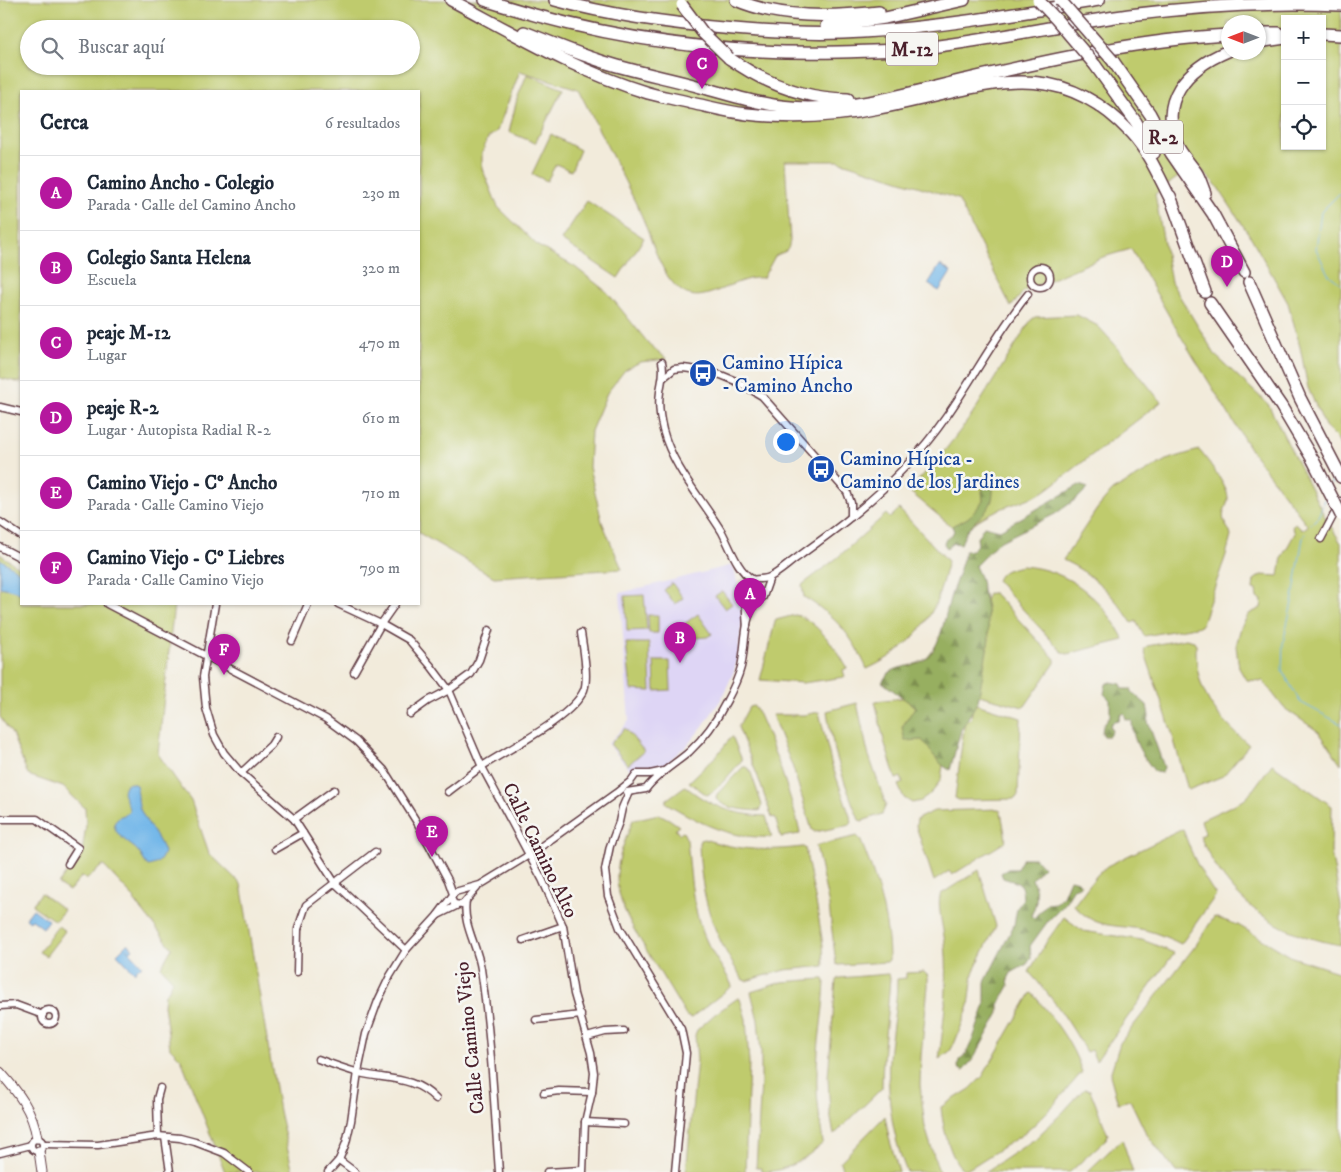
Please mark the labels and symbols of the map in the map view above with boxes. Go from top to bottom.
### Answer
north arrow [1221,15,1266,60]
road number: M-12 [886,33,938,66]
pin: C [686,48,718,89]
road number: R-2 [1143,120,1183,154]
pin: D [1211,246,1243,287]
place label: Camino Hípica - Camino Ancho [722,351,853,399]
bus stop icon: Camino Hípica - Camino Ancho [688,358,718,388]
your location [773,429,799,455]
place label: Camino Hípica - Camino de los Jardines [840,447,1020,495]
bus stop icon: Camino Hípica - Camino de los Jardines [806,454,836,484]
pin: A [734,578,766,619]
pin: B [664,622,696,663]
pin: F [208,634,240,675]
street label: Calle Camino Alto [496,779,583,922]
pin: E [416,816,448,857]
street label: Calle Camino Viejo [450,960,491,1115]

